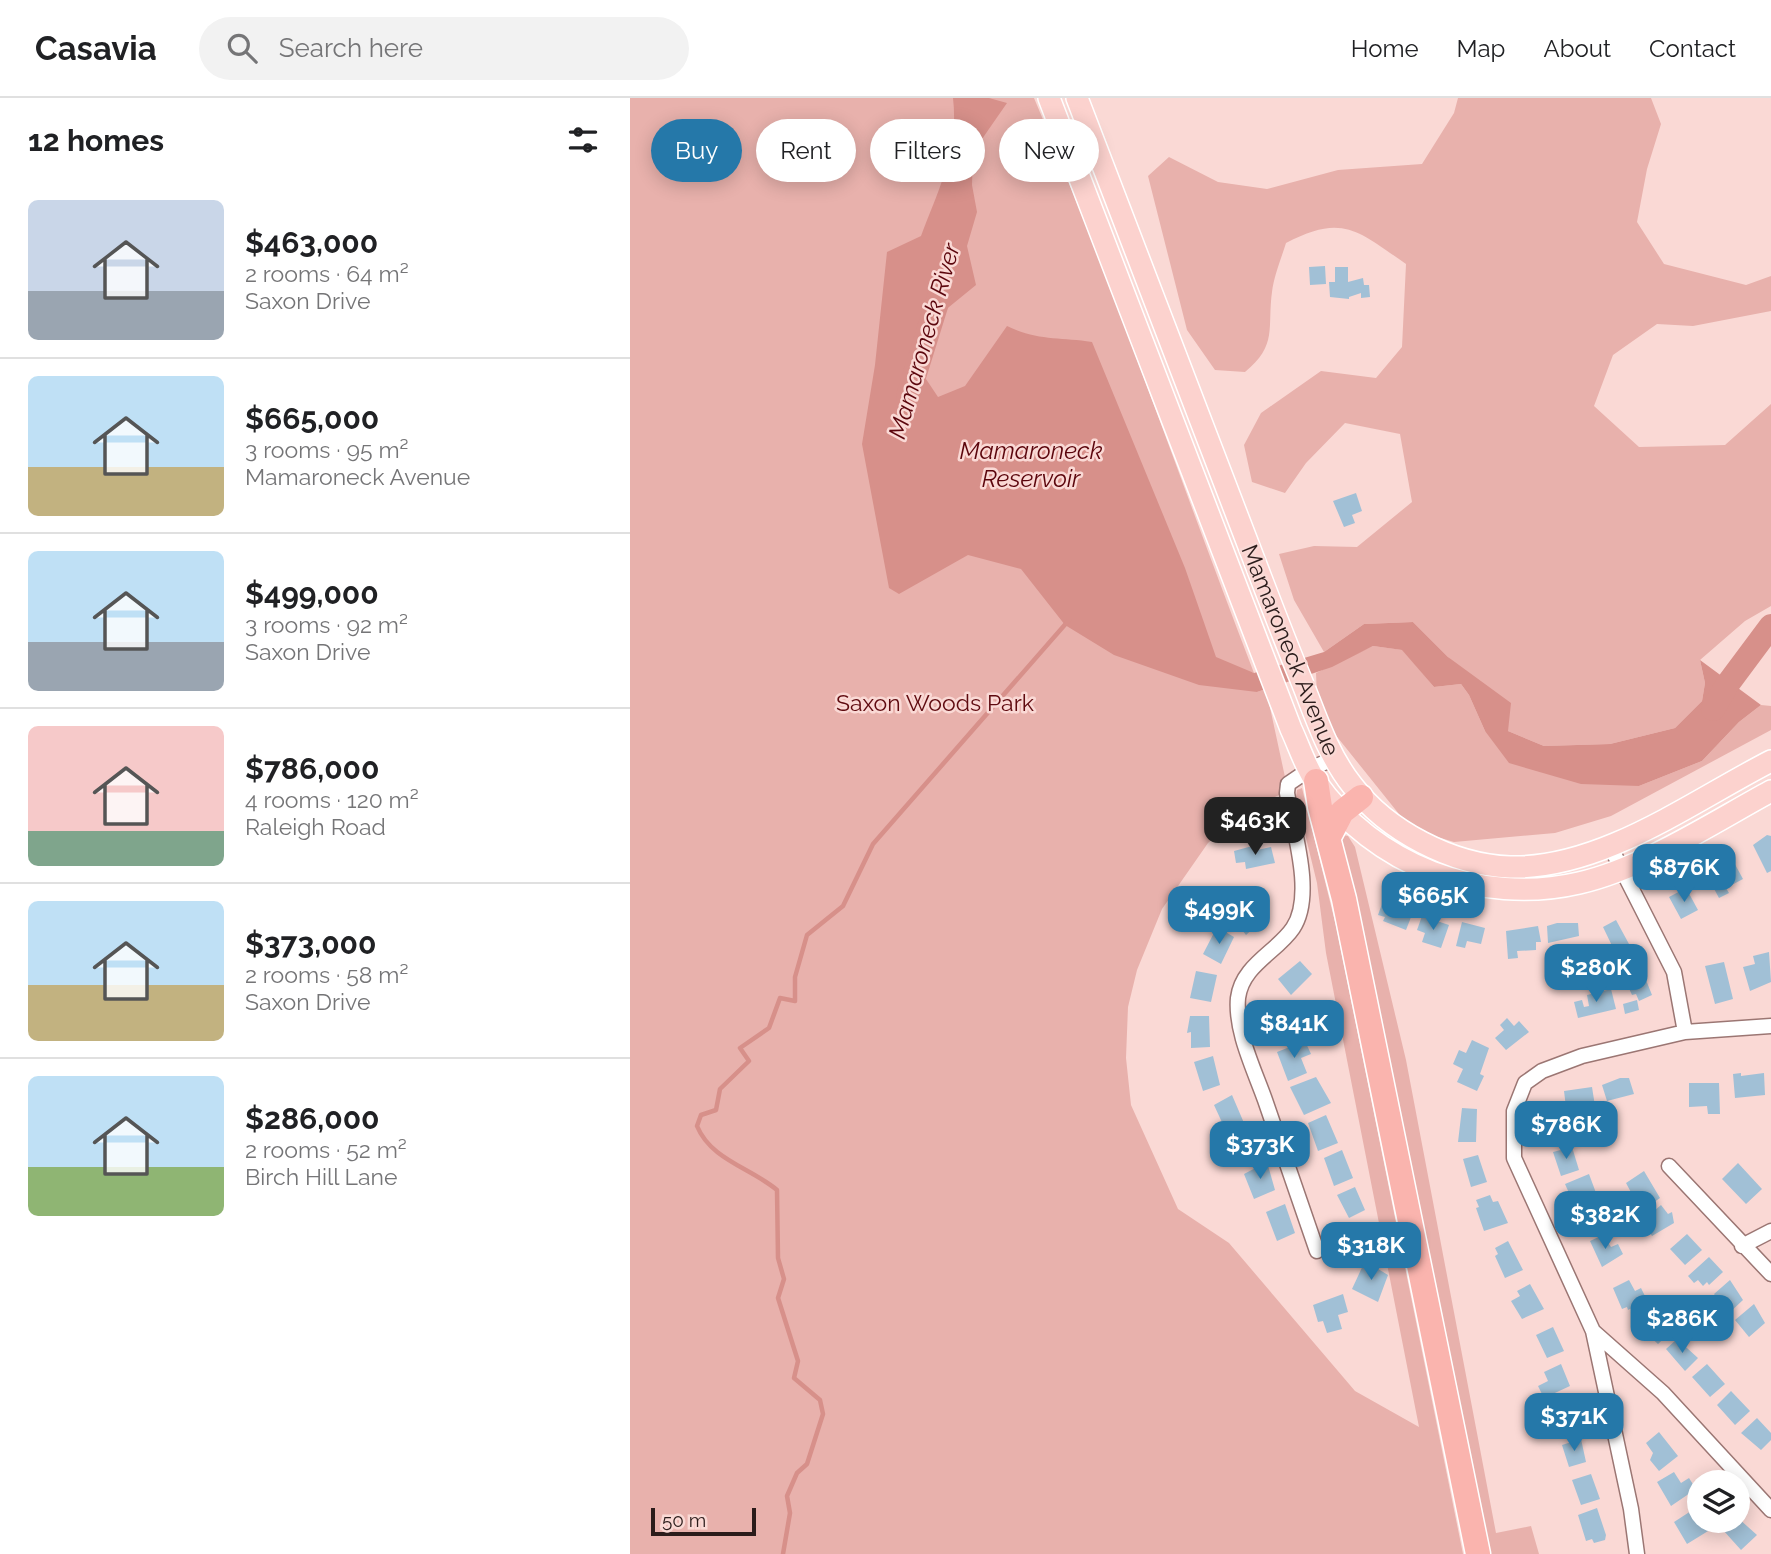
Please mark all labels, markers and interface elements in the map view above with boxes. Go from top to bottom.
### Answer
search box [199,17,689,80]
text: Casavia [35,29,157,68]
icon: search [223,29,261,67]
text: Search here [279,33,423,63]
text: Home [1351,34,1419,63]
text: Map [1457,34,1505,63]
text: About [1543,34,1611,63]
text: Contact [1649,34,1736,63]
chip: Buy [651,119,742,182]
chip: Rent [756,119,856,182]
chip: Filters [870,119,985,182]
chip: New [999,119,1099,182]
icon: filters [564,121,602,159]
text: 12 homes [28,123,164,158]
text: $463,000 [245,225,378,260]
icon: home [84,228,168,312]
water label: Mamaroneck River [882,239,966,442]
text: 2 rooms · 64 m² [245,260,409,287]
text: Saxon Drive [245,287,370,314]
text: $665,000 [245,401,379,436]
icon: home [84,404,168,488]
text: 3 rooms · 95 m² [245,436,408,463]
water label: Mamaroneck Reservoir [959,436,1103,493]
text: Mamaroneck Avenue [245,463,470,490]
street label: Mamaroneck Avenue [1236,541,1346,759]
text: $499,000 [245,576,379,611]
icon: home [84,579,168,663]
text: 3 rooms · 92 m² [245,611,408,638]
text: Saxon Drive [245,638,370,665]
park label: Saxon Woods Park [836,689,1034,716]
text: $786,000 [245,751,379,786]
icon: home [84,754,168,838]
text: 4 rooms · 120 m² [245,786,419,813]
pin: $463K [1206,798,1304,857]
text: $463K [1220,806,1290,833]
text: Raleigh Road [245,813,386,840]
pin: $876K [1635,844,1733,904]
text: $876K [1649,853,1719,880]
pin: $665K [1384,872,1482,932]
text: $665K [1398,881,1468,908]
pin: $499K [1170,886,1268,946]
text: $499K [1184,895,1254,922]
text: $373,000 [245,926,376,961]
icon: home [84,929,168,1013]
pin: $280K [1547,944,1645,1004]
text: $280K [1561,953,1631,980]
text: 2 rooms · 58 m² [245,961,408,988]
text: Saxon Drive [245,988,370,1015]
pin: $841K [1245,1000,1343,1060]
text: $841K [1260,1009,1328,1036]
text: $286,000 [245,1101,380,1136]
pin: $786K [1517,1102,1615,1161]
icon: home [84,1104,168,1188]
text: $786K [1531,1110,1601,1137]
pin: $373K [1211,1122,1309,1181]
text: $373K [1226,1130,1294,1157]
text: 2 rooms · 52 m² [245,1136,407,1163]
text: Birch Hill Lane [245,1163,397,1190]
pin: $382K [1556,1192,1654,1251]
text: $382K [1570,1200,1640,1227]
pin: $318K [1322,1222,1420,1282]
text: $318K [1337,1231,1405,1258]
pin: $286K [1633,1296,1731,1355]
text: $286K [1647,1304,1717,1331]
pin: $371K [1525,1394,1623,1453]
text: $371K [1541,1402,1607,1429]
map controls [1687,1470,1750,1533]
button: layers [1687,1470,1750,1533]
scale bar [651,1505,756,1537]
text: 50 m [662,1509,706,1531]

